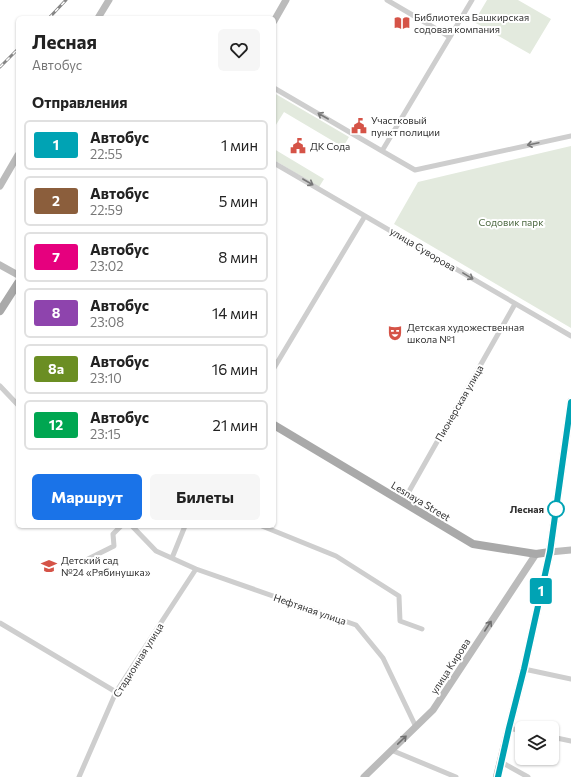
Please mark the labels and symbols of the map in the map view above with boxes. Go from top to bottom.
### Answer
place label: Библиотека Башкирская содовая компания [414,11,529,35]
library icon: Библиотека Башкирская содовая компания [393,14,411,32]
one-way arrow [317,112,329,120]
place label: Участковый пункт полиции [371,114,440,138]
public building icon: Участковый пункт полиции [350,117,368,135]
public building icon: ДК Сода [289,137,307,155]
place label: ДК Сода [310,140,350,152]
one-way arrow [527,141,540,149]
one-way arrow [302,178,314,186]
park label: Содовик парк [479,216,544,228]
street label: улица Суворова [388,225,458,273]
one-way arrow [462,273,474,281]
place label: Детская художественная школа №1 [407,321,524,345]
theatre icon: Детская художественная школа №1 [386,324,404,342]
street label: Пионерская улица [432,363,486,443]
street label: Lesnaya Street [389,479,453,523]
marker: Лесная [547,500,565,518]
place label: Лесная [510,503,544,515]
place label: Детский сад №24 «Рябинушка» [61,554,151,578]
school or university icon: Детский сад №24 «Рябинушка» [40,557,58,575]
line badge: 1 [528,578,554,604]
street label: Нефтяная улица [272,591,348,627]
one-way arrow [485,620,493,632]
street label: Стадионная улица [110,621,166,699]
street label: улица Кирова [428,636,472,696]
one-way arrow [397,735,407,745]

